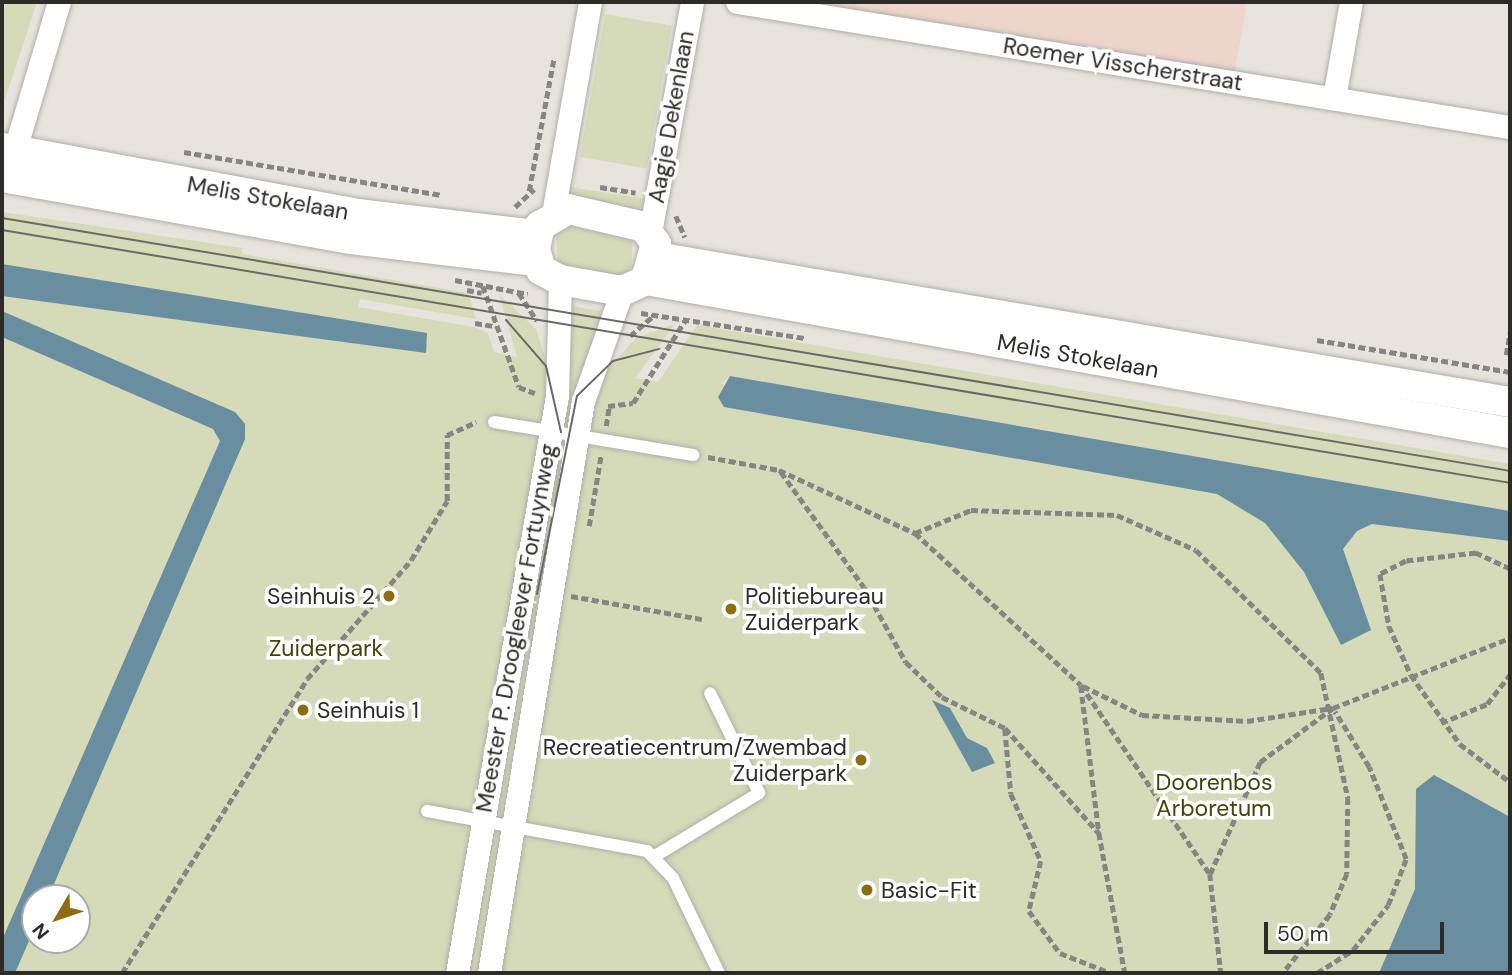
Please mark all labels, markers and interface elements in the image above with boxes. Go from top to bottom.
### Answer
street label: Aagje Dekenlaan [642,29,700,205]
street label: Roemer Visscherstraat [1001,31,1245,97]
street label: Melis Stokelaan [185,170,351,226]
street label: Melis Stokelaan [995,328,1161,384]
street label: Meester P. Droogleever Fortuynweg [470,441,562,815]
place label: Seinhuis 2 [267,582,375,610]
place label: Politiebureau Zuiderpark [745,582,884,636]
marker: Seinhuis 2 [381,588,397,604]
marker: Politiebureau Zuiderpark [723,601,739,617]
park label: Zuiderpark [269,634,383,662]
place label: Seinhuis 1 [317,696,419,724]
marker: Seinhuis 1 [295,702,311,718]
place label: Recreatiecentrum/Zwembad Zuiderpark [543,733,847,787]
marker: Recreatiecentrum/Zwembad Zuiderpark [853,752,869,768]
park label: Doorenbos Arboretum [1155,768,1273,822]
place label: Basic-Fit [881,876,977,904]
marker: Basic-Fit [859,882,875,898]
north arrow [21,884,91,954]
scale bar [1267,908,1447,952]
text: N [27,918,55,945]
text: 50 m [1277,920,1328,948]

